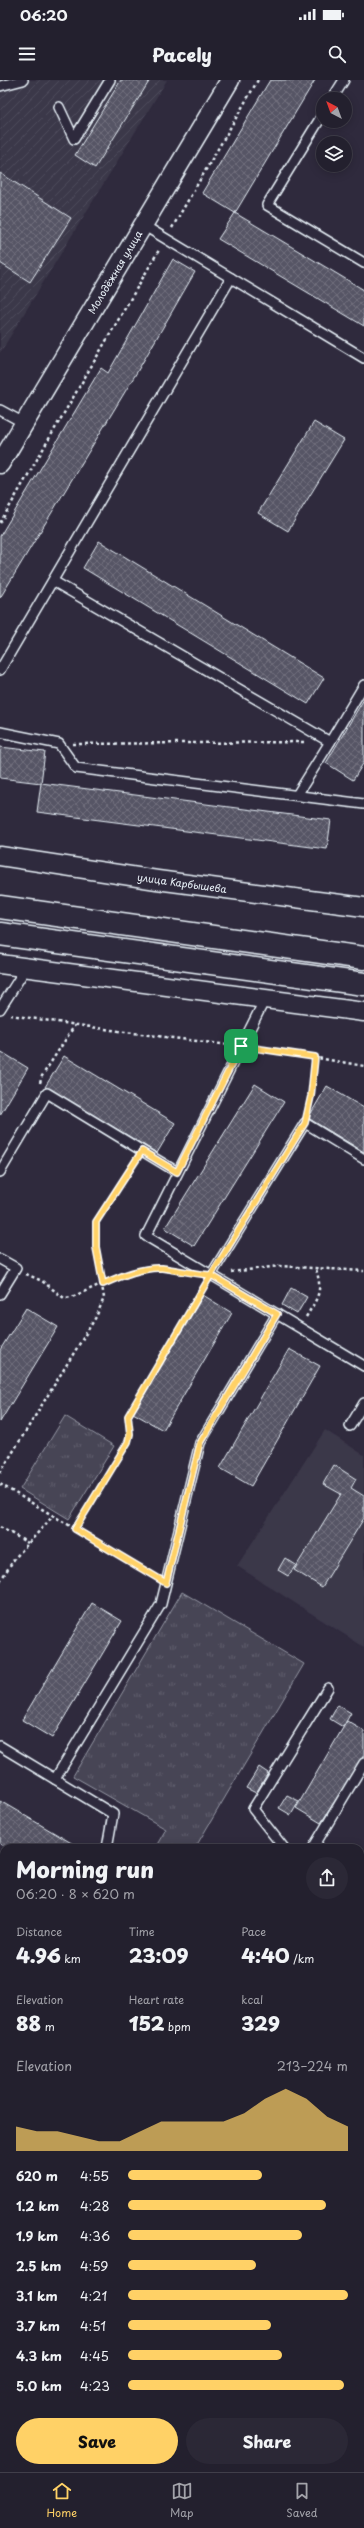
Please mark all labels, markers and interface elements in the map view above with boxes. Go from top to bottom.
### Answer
text: 06:20 [20,3,68,26]
text: Pacely [152,41,212,68]
icon: menu [16,43,38,65]
icon: search [326,43,348,65]
north arrow [316,92,352,128]
map controls [316,92,352,172]
button: layers [316,136,352,172]
street label: Молодёжная улица [84,227,146,316]
street label: улица Карбышева [136,869,229,896]
pin [224,1029,258,1063]
icon: arrive [230,1035,252,1057]
text: Morning run [16,1852,154,1885]
button: share [306,1857,348,1899]
text: 06:20 · 8 × 620 m [16,1884,135,1903]
text: Distance [16,1923,62,1940]
text: Time [129,1923,155,1940]
text: Pace [241,1923,266,1940]
text: 4.96 [16,1940,61,1970]
text: 23:09 [129,1940,188,1970]
text: 4:40 [241,1940,290,1970]
text: km [61,1950,81,1967]
text: /km [290,1950,314,1967]
text: Elevation [16,1991,63,2008]
text: Heart rate [129,1991,184,2008]
text: kcal [241,1991,263,2008]
text: 88 [16,2008,41,2038]
text: 152 [129,2008,164,2038]
text: 329 [241,2008,280,2038]
text: m [41,2018,55,2035]
text: bpm [164,2018,191,2035]
text: Elevation [16,2056,72,2075]
text: 213–224 m [277,2056,348,2075]
text: 620 m [16,2166,58,2185]
text: 4:55 [80,2166,109,2185]
text: 1.2 km [16,2196,59,2215]
text: 4:28 [80,2196,110,2215]
text: 1.9 km [16,2226,58,2245]
text: 4:36 [80,2226,110,2245]
text: 2.5 km [16,2256,61,2275]
text: 4:59 [80,2256,109,2275]
text: 3.1 km [16,2286,58,2305]
text: 4:21 [80,2286,107,2305]
text: 3.7 km [16,2316,60,2335]
text: 4:51 [80,2316,106,2335]
text: 4.3 km [16,2346,62,2365]
text: 4:45 [80,2346,109,2365]
text: 5.0 km [16,2376,62,2395]
text: 4:23 [80,2376,110,2395]
button: Save [16,2418,178,2464]
button: Share [186,2418,348,2464]
tab: Home [46,2480,77,2521]
tab: Map [170,2480,193,2521]
tab: Saved [286,2480,318,2521]

